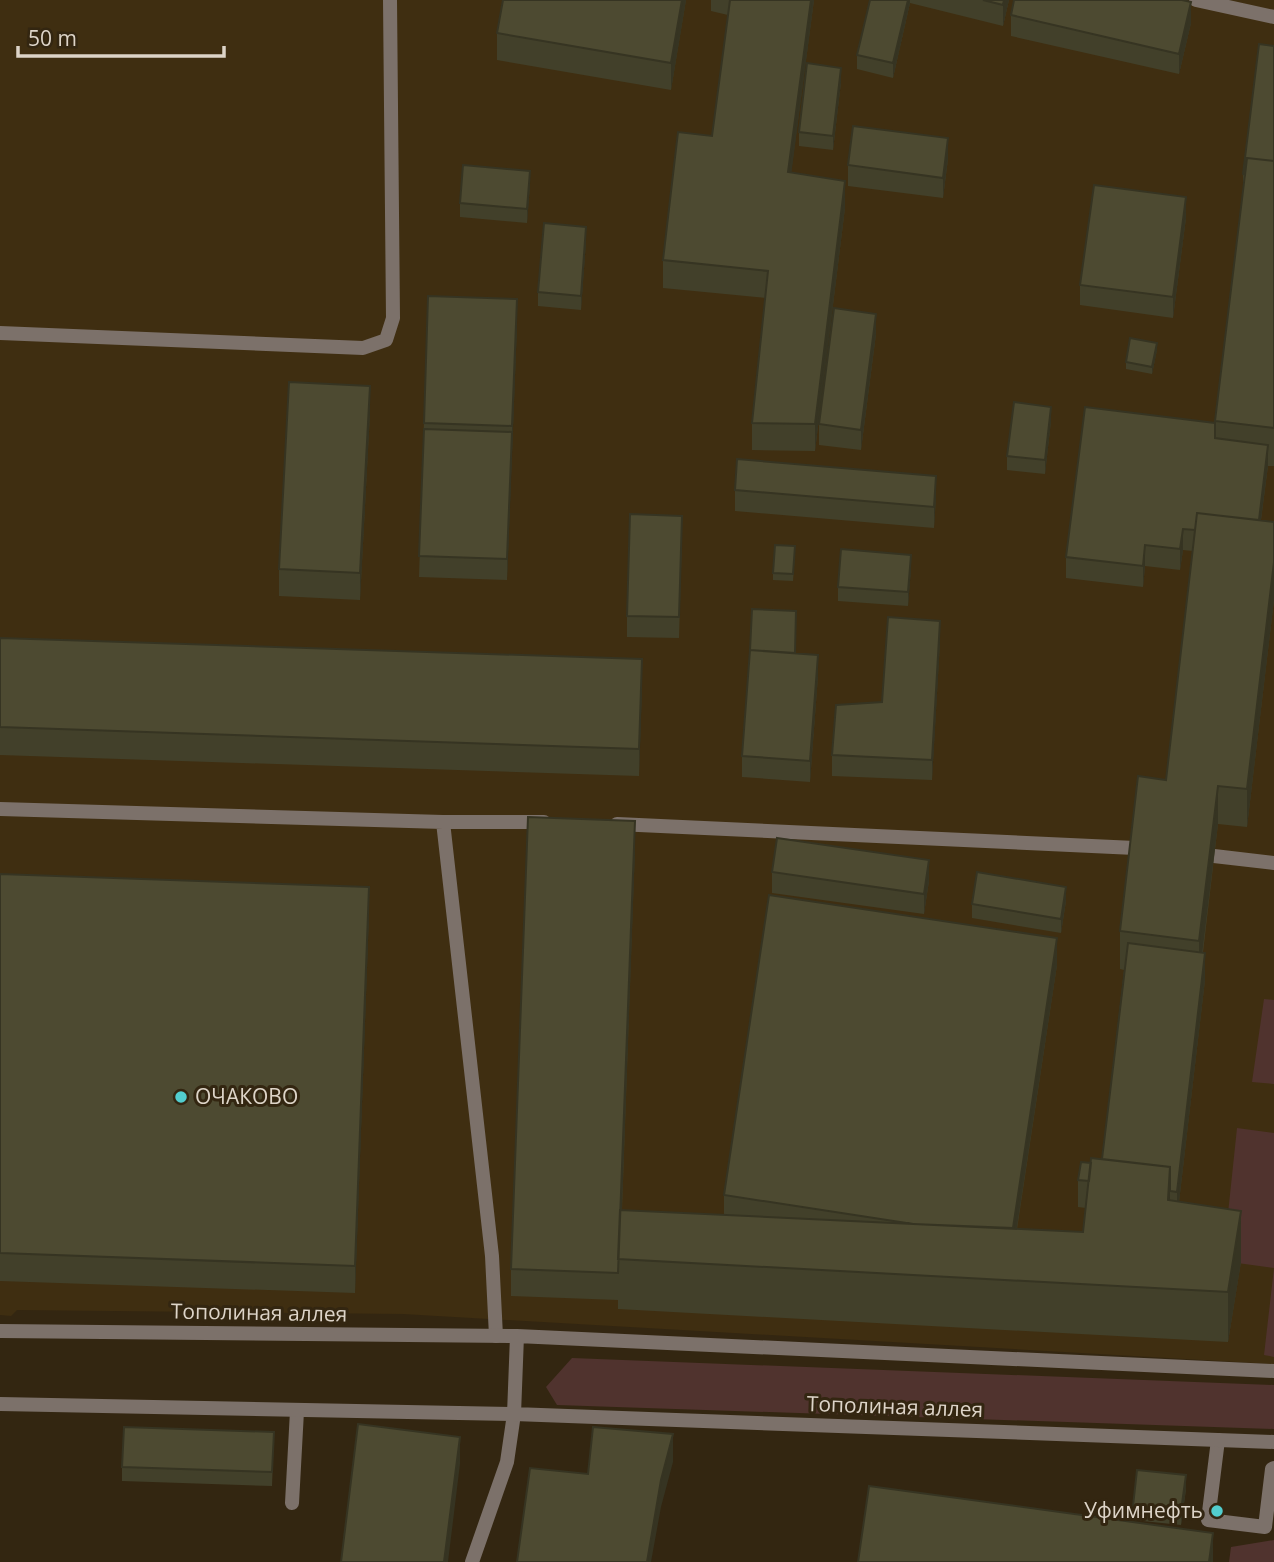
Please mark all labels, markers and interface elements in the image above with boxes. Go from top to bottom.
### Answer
scale bar [18,14,224,58]
text: 50 m [28,24,77,52]
place label: ОЧАКОВО [195,1082,298,1110]
marker: ОЧАКОВО [173,1089,189,1105]
street label: Тополиная аллея [171,1296,347,1328]
street label: Тополиная аллея [806,1389,984,1423]
place label: Уфимнефть [1084,1496,1203,1524]
marker: Уфимнефть [1209,1503,1225,1519]

